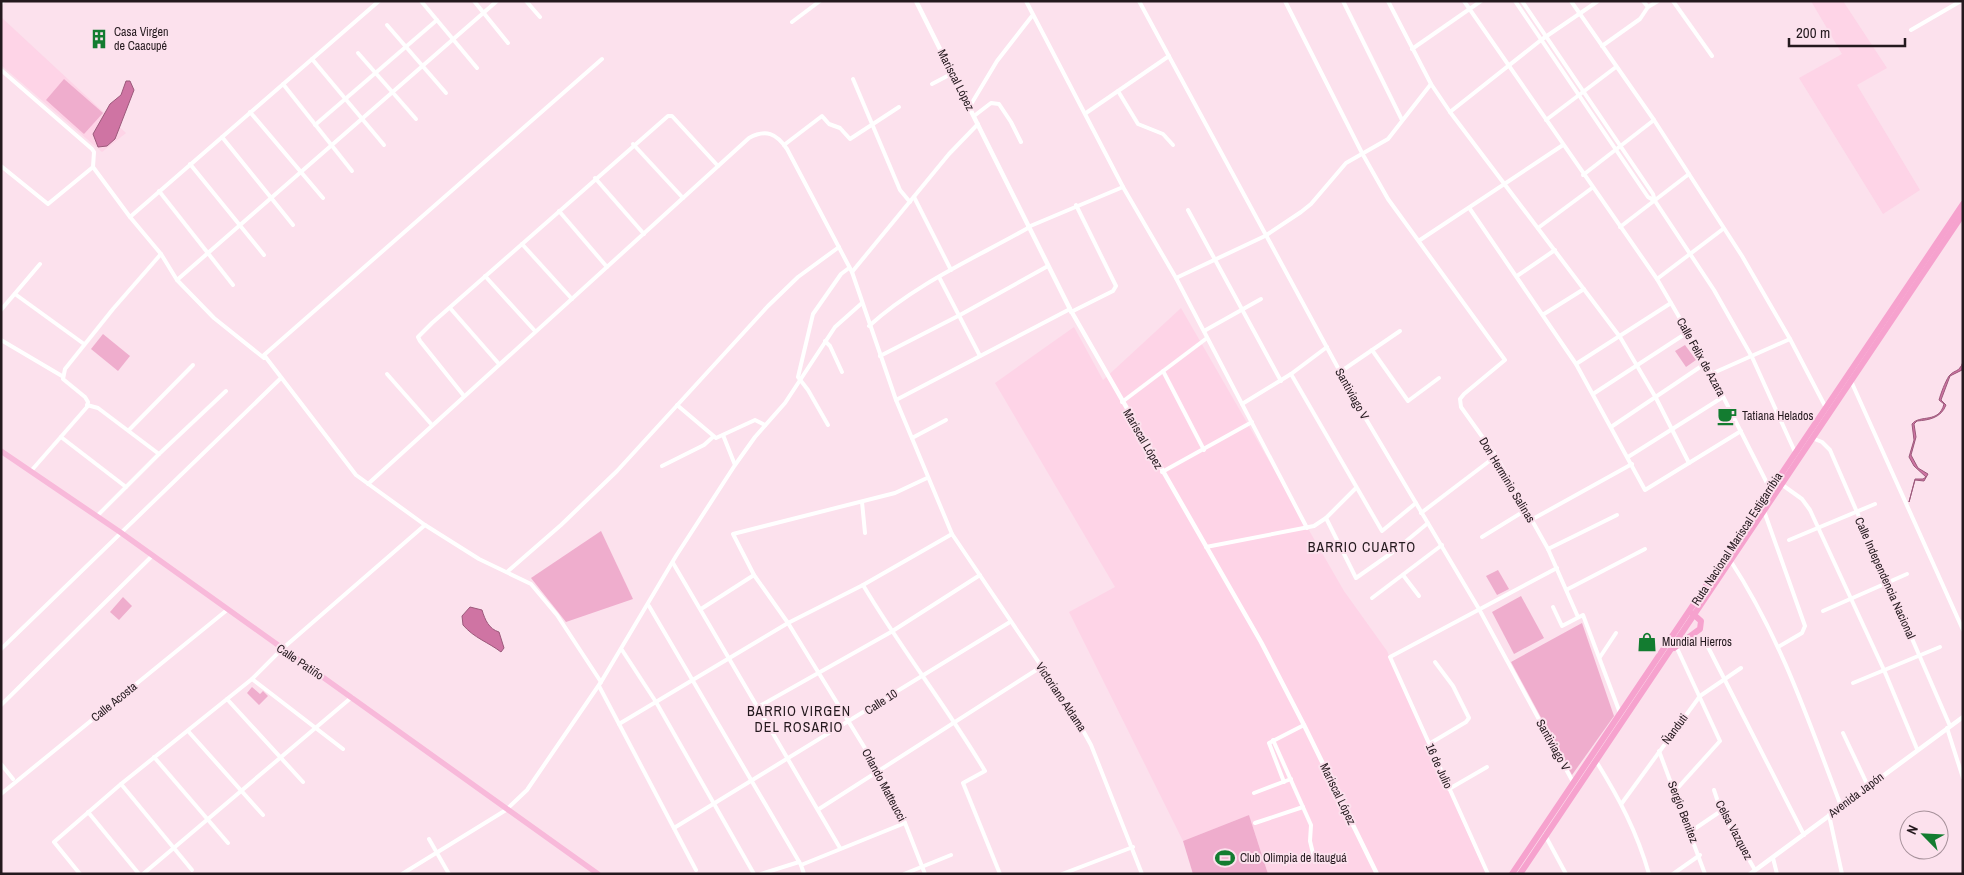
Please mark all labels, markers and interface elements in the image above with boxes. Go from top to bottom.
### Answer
scale bar [1789,15,1905,47]
text: 200 m [1796,22,1830,43]
place label: Casa Virgen de Caacupé [114,24,169,54]
building icon: Casa Virgen de Caacupé [88,28,110,50]
street label: Mariscal López [934,47,978,113]
street label: Calle Felix de Azara [1673,315,1729,400]
street label: Santiviago V [1331,365,1373,423]
cafe icon: Tatiana Helados [1716,405,1738,427]
street label: Mariscal López [1119,406,1167,472]
place label: Tatiana Helados [1742,408,1813,424]
street label: Don Herminio Salinas [1475,434,1539,526]
street label: Ruta Nacional Mariscal Estigarribia [1688,469,1786,609]
street label: Calle Independencia Nacional [1851,515,1919,641]
district label: BARRIO CUARTO [1308,538,1416,556]
shop icon: Mundial Hierros [1636,631,1658,653]
place label: Mundial Hierros [1662,634,1732,650]
street label: Calle Patiño [273,640,327,684]
street label: Victoriano Aldama [1032,659,1090,735]
street label: Calle Acosta [88,678,141,725]
street label: Calle 10 [862,685,900,719]
district label: BARRIO VIRGEN DEL ROSARIO [747,702,851,736]
street label: Ñanduti [1658,710,1692,748]
street label: Santiviago V [1532,716,1574,774]
street label: 16 de Julio [1422,741,1456,791]
street label: Orlando Matteucci [858,746,910,824]
street label: Mariscal López [1316,761,1360,828]
street label: Avenida Japón [1824,769,1887,822]
street label: Sergio Benitez [1664,779,1702,845]
street label: Celsa Vazquez [1712,797,1756,863]
north arrow [1899,810,1949,860]
text: N [1902,822,1922,837]
sports icon: Club Olimpia de Itauguá [1214,847,1236,869]
place label: Club Olimpia de Itauguá [1240,850,1347,866]

